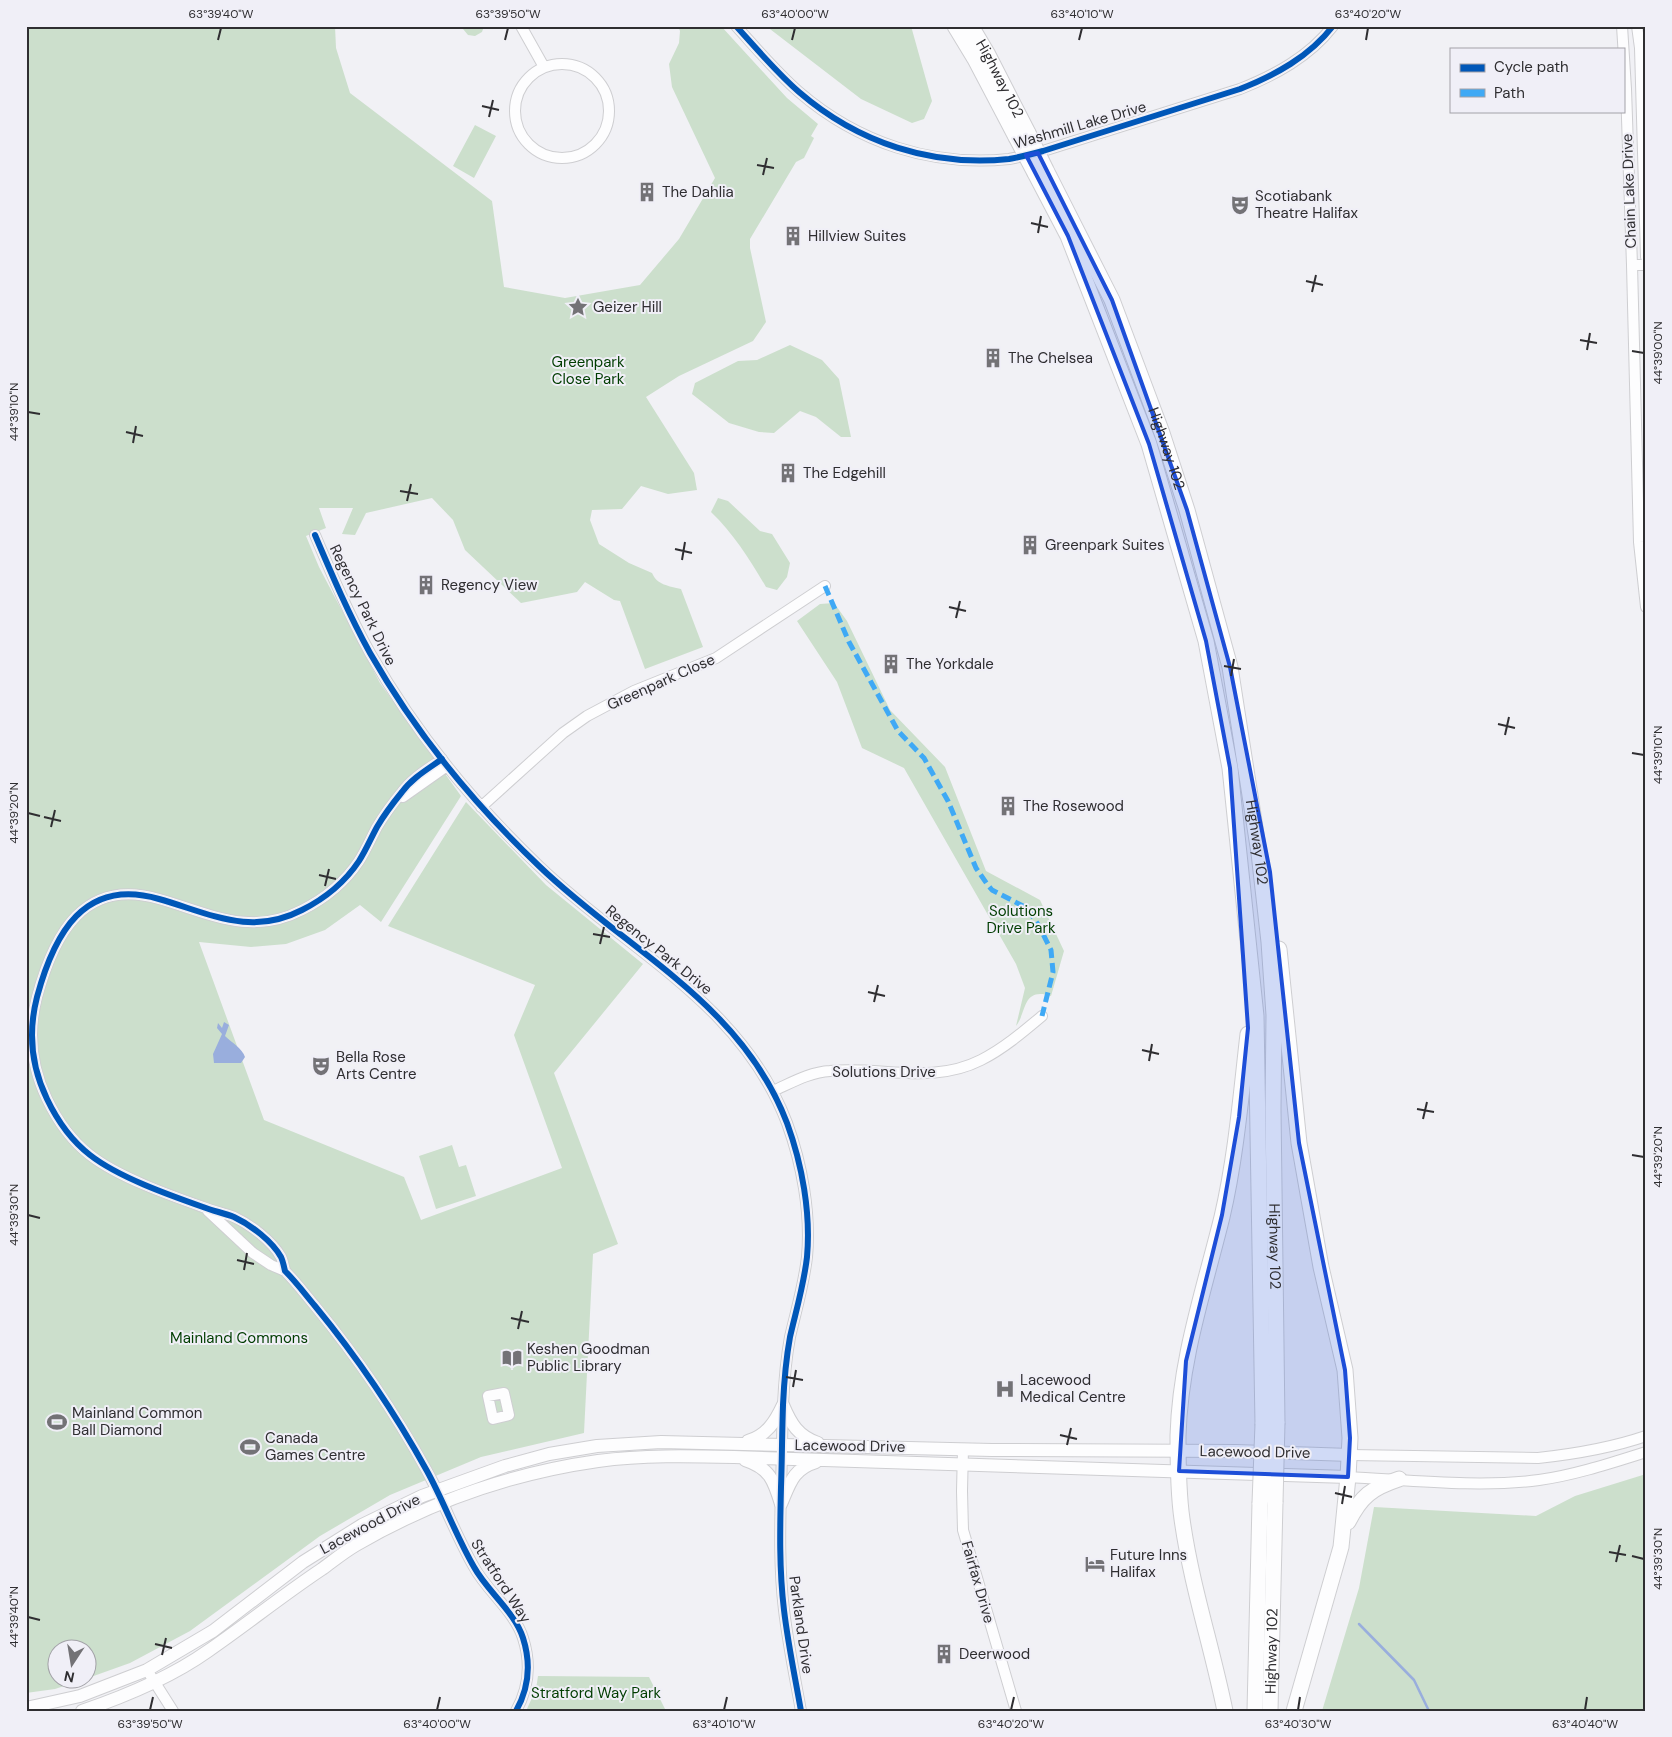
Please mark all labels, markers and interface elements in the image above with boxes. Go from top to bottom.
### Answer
text: 63°39'40"W [189,6,254,22]
text: 63°39'50"W [475,6,541,22]
text: 63°40'00"W [761,6,829,22]
text: 63°40'10"W [1050,6,1114,22]
text: 63°40'20"W [1335,6,1402,22]
street label: Highway 102 [971,36,1029,121]
legend [1450,48,1624,112]
text: Cycle path [1494,57,1569,77]
text: Path [1494,83,1525,103]
street label: Washmill Lake Drive [1011,97,1149,153]
street label: Chain Lake Drive [1617,133,1641,249]
building icon: The Dahlia [636,181,658,203]
place label: The Dahlia [662,182,734,202]
place label: Scotiabank Theatre Halifax [1255,186,1358,223]
theatre icon: Scotiabank Theatre Halifax [1229,194,1251,216]
building icon: Hillview Suites [782,225,804,247]
place label: Hillview Suites [808,226,906,246]
place icon: Geizer Hill [567,296,589,318]
place label: Geizer Hill [593,297,662,317]
text: 44°39'00"N [1650,321,1666,385]
building icon: The Chelsea [982,347,1004,369]
place label: The Chelsea [1008,348,1093,368]
park label: Greenpark Close Park [552,352,625,389]
text: 44°39'10"N [6,383,22,441]
street label: Highway 102 [1143,404,1190,492]
building icon: The Edgehill [777,462,799,484]
place label: The Edgehill [803,463,886,483]
building icon: Greenpark Suites [1019,534,1041,556]
place label: Greenpark Suites [1045,535,1165,555]
street label: Regency Park Drive [325,541,401,669]
building icon: Regency View [415,574,437,596]
place label: Regency View [441,575,538,595]
street label: Greenpark Close [604,649,718,715]
building icon: The Yorkdale [880,653,902,675]
place label: The Yorkdale [906,654,994,674]
text: 44°39'10"N [1650,726,1666,784]
text: 44°39'20"N [6,782,22,844]
building icon: The Rosewood [997,795,1019,817]
place label: The Rosewood [1023,796,1124,816]
street label: Highway 102 [1241,798,1273,886]
street label: Regency Park Drive [601,901,717,999]
park label: Solutions Drive Park [986,901,1056,938]
place label: Bella Rose Arts Centre [336,1047,416,1084]
theatre icon: Bella Rose Arts Centre [310,1055,332,1077]
street label: Solutions Drive [832,1062,936,1082]
text: 44°39'20"N [1650,1126,1666,1188]
text: 44°39'30"N [6,1184,22,1246]
street label: Highway 102 [1264,1203,1285,1289]
park label: Mainland Commons [170,1328,308,1348]
place label: Keshen Goodman Public Library [527,1339,650,1376]
library icon: Keshen Goodman Public Library [501,1347,523,1369]
place label: Lacewood Medical Centre [1020,1370,1126,1407]
hospital icon: Lacewood Medical Centre [994,1378,1016,1400]
place label: Mainland Common Ball Diamond [72,1403,202,1440]
sports icon: Mainland Common Ball Diamond [46,1411,68,1433]
place label: Canada Games Centre [265,1428,366,1465]
street label: Lacewood Drive [794,1435,906,1457]
sports icon: Canada Games Centre [239,1436,261,1458]
street label: Lacewood Drive [1199,1441,1311,1463]
street label: Lacewood Drive [316,1489,424,1559]
text: 44°39'30"N [1650,1528,1666,1590]
street label: Stratford Way [466,1535,536,1627]
street label: Fairfax Drive [957,1539,999,1625]
place label: Future Inns Halifax [1110,1545,1187,1582]
hotel icon: Future Inns Halifax [1084,1553,1106,1575]
street label: Parkland Drive [784,1575,818,1675]
text: 44°39'40"N [6,1586,22,1648]
street label: Highway 102 [1260,1608,1282,1694]
north arrow [48,1640,98,1690]
building icon: Deerwood [933,1643,955,1665]
place label: Deerwood [959,1644,1030,1664]
text: N [62,1667,76,1687]
park label: Stratford Way Park [531,1683,661,1703]
text: 63°39'50"W [117,1716,183,1732]
text: 63°40'00"W [403,1716,471,1732]
text: 63°40'10"W [692,1716,756,1732]
text: 63°40'20"W [978,1716,1045,1732]
text: 63°40'30"W [1265,1716,1332,1732]
text: 63°40'40"W [1552,1716,1618,1732]

